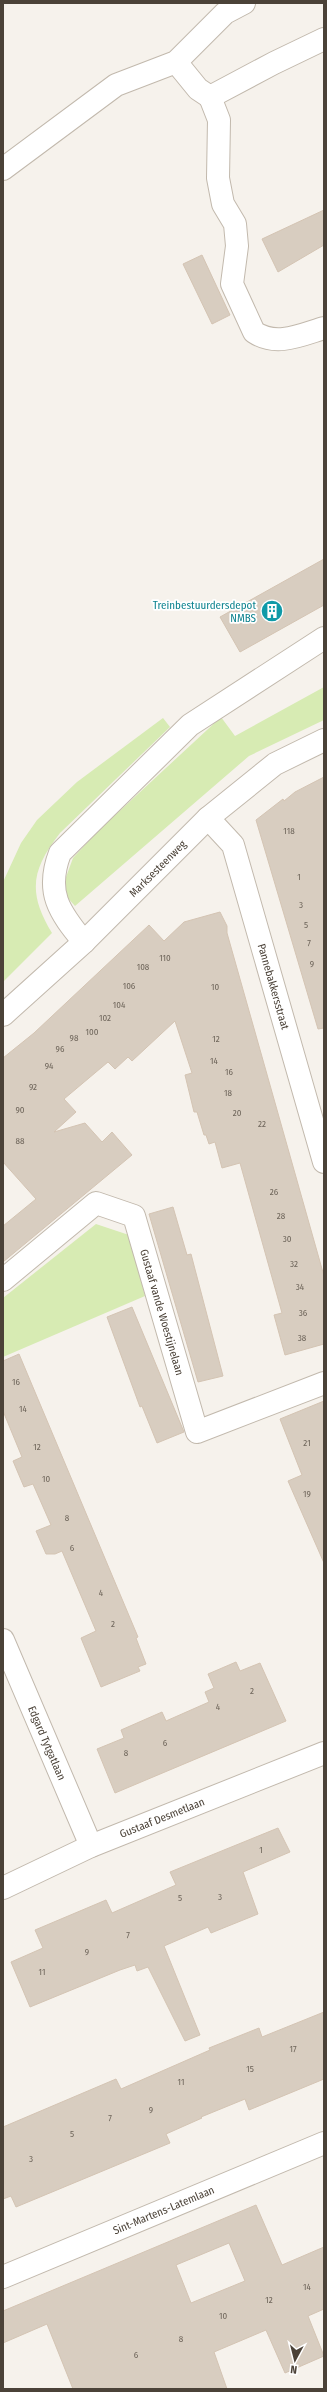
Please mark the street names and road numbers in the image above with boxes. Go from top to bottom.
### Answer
street label: Marksesteenweg [127,837,190,900]
street label: Pannebakkersstraat [255,942,292,1031]
street label: Gustaaf vande Woestijnelaan [137,1248,186,1377]
street label: Edgard Tytgatlaan [25,1704,68,1782]
street label: Gustaaf Desmetlaan [118,1795,207,1841]
street label: Sint-Martens-Latemlaan [111,2184,216,2237]

